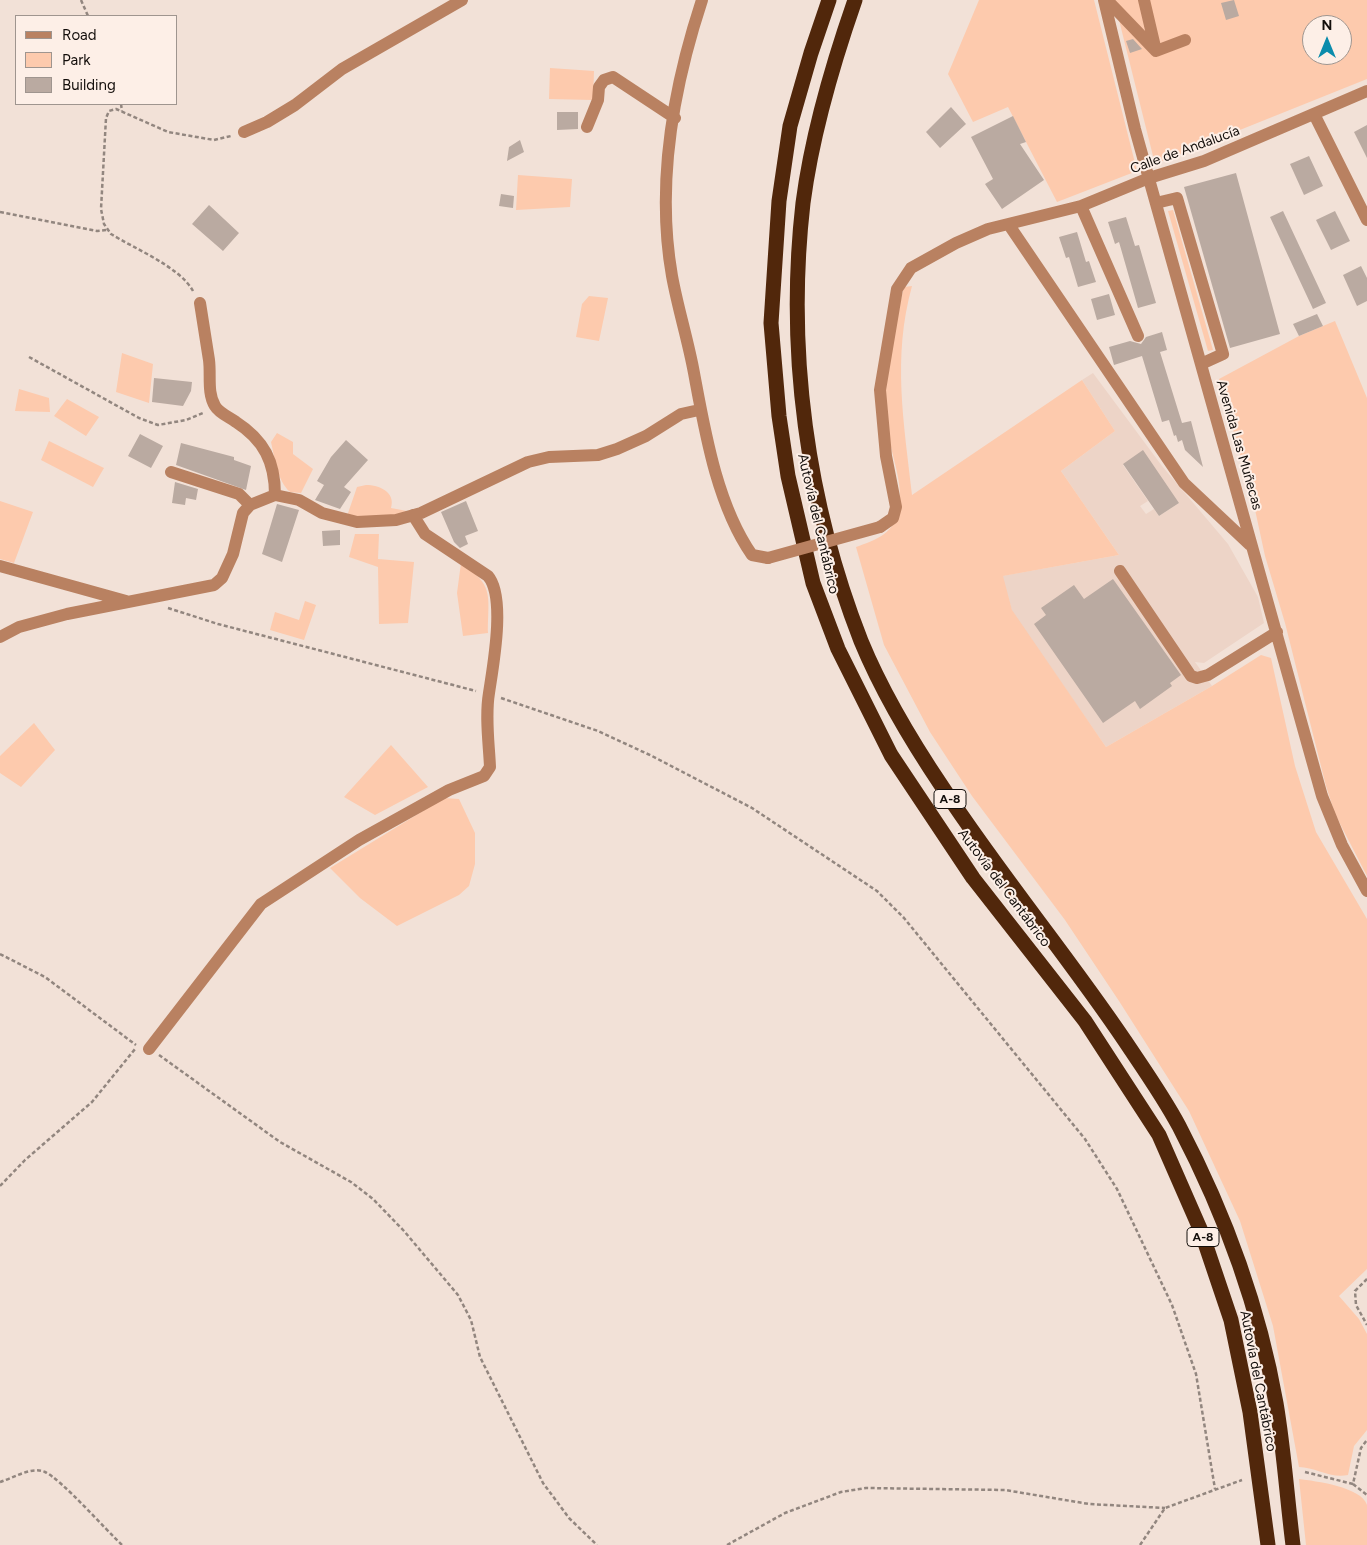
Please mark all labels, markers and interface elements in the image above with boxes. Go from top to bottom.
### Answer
legend [15,15,178,105]
north arrow [1302,15,1352,65]
text: N [1322,17,1332,34]
text: Road [62,26,97,44]
text: Park [62,51,91,69]
text: Building [62,76,116,94]
street label: Calle de Andalucía [1128,122,1242,178]
street label: Avenida Las Muñecas [1212,378,1266,512]
street label: Autovía del Cantábrico [794,452,842,596]
road number: A-8 [934,790,966,809]
street label: Autovía del Cantábrico [954,826,1054,950]
road number: A-8 [1187,1228,1219,1246]
street label: Autovía del Cantábrico [1236,1309,1280,1453]

